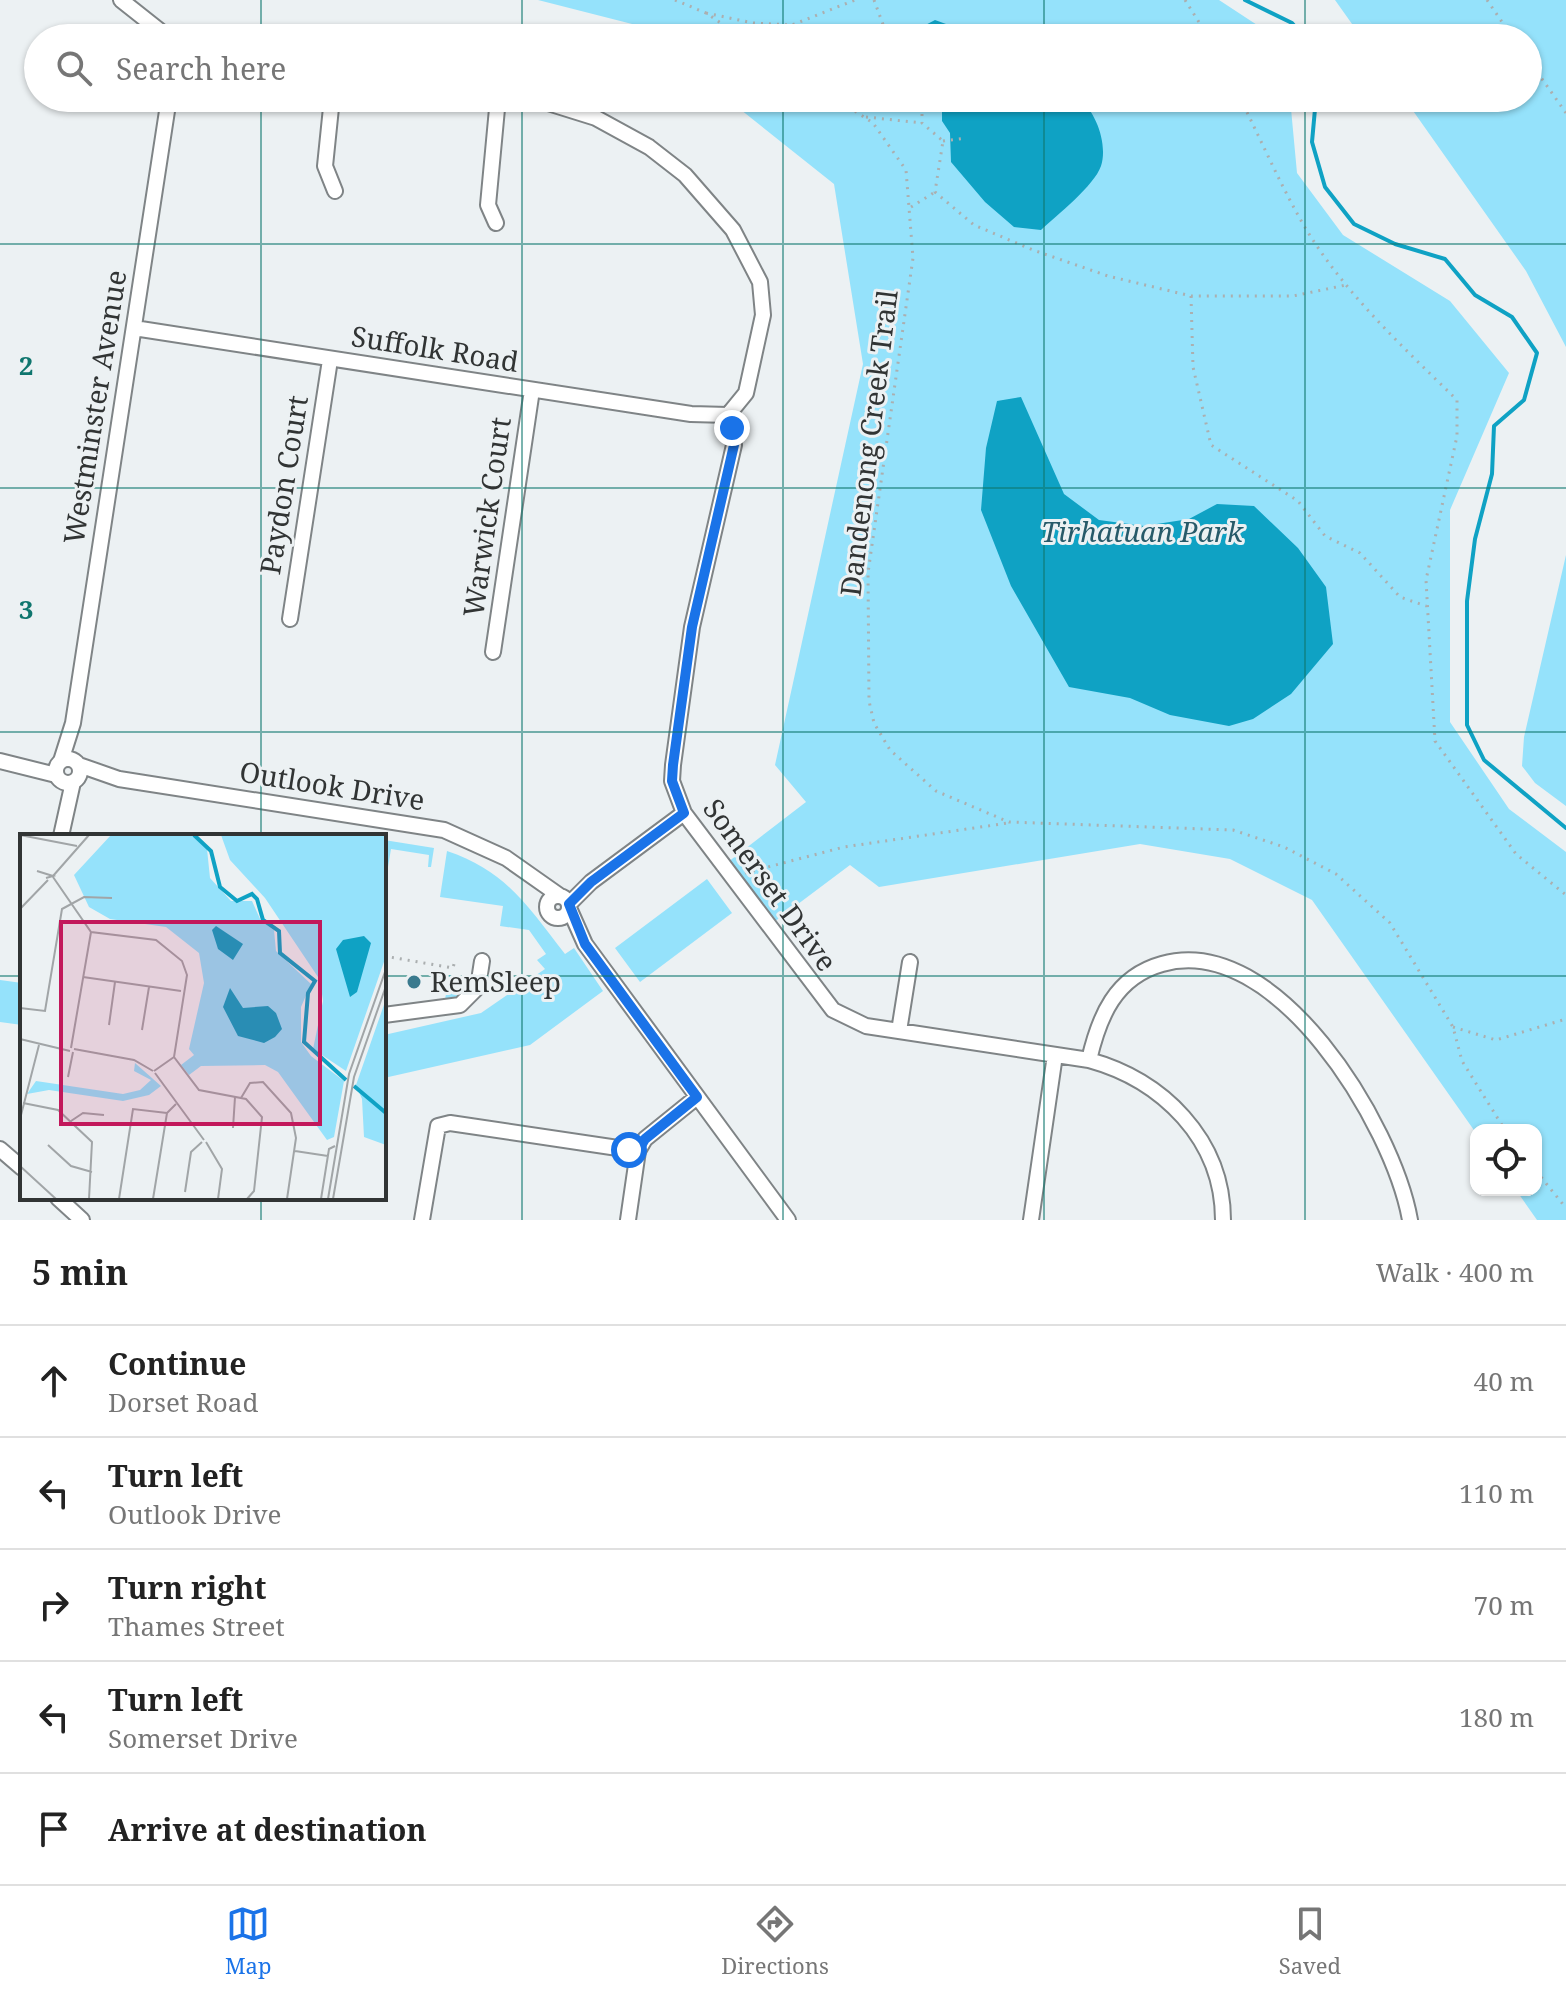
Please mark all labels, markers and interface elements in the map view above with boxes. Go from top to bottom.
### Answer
search box [24,24,1542,112]
icon: search [52,46,96,90]
text: Search here [116,48,286,89]
street label: Westminster Avenue [54,267,134,546]
street label: Dandenong Creek Trail [830,287,906,598]
street label: Suffolk Road [349,316,522,380]
text: 2 [19,347,33,383]
street label: Paydon Court [250,392,316,577]
route end [714,410,750,446]
street label: Warwick Court [453,415,519,619]
park label: Tirhatuan Park [1041,512,1244,550]
text: 3 [19,591,33,627]
street label: Outlook Drive [237,752,427,818]
street label: Somerset Drive [695,791,846,978]
inset map [20,834,386,1200]
place label: RemSleep [430,962,561,1000]
marker: RemSleep [405,973,423,991]
map controls [1470,1124,1542,1196]
button: locate [1470,1124,1542,1196]
route start [611,1132,647,1168]
text: 5 min [32,1249,128,1295]
text: Walk · 400 m [1376,1254,1534,1290]
text: Continue [108,1343,246,1384]
icon: ahead [32,1359,76,1403]
text: 40 m [1474,1363,1534,1399]
text: Dorset Road [108,1384,258,1420]
text: Turn left [108,1455,243,1496]
icon: left [32,1471,76,1515]
text: 110 m [1459,1475,1534,1511]
text: Outlook Drive [108,1496,281,1532]
text: Turn right [108,1567,266,1608]
icon: right [32,1583,76,1627]
text: 70 m [1474,1587,1534,1623]
text: Thames Street [108,1608,285,1644]
text: Turn left [108,1679,243,1720]
icon: left [32,1695,76,1739]
text: 180 m [1459,1699,1534,1735]
text: Somerset Drive [108,1720,298,1756]
icon: arrive [32,1807,76,1851]
text: Arrive at destination [108,1809,427,1850]
tab: Map [225,1902,271,1980]
tab: Directions [721,1902,829,1980]
tab: Saved [1279,1902,1341,1980]

